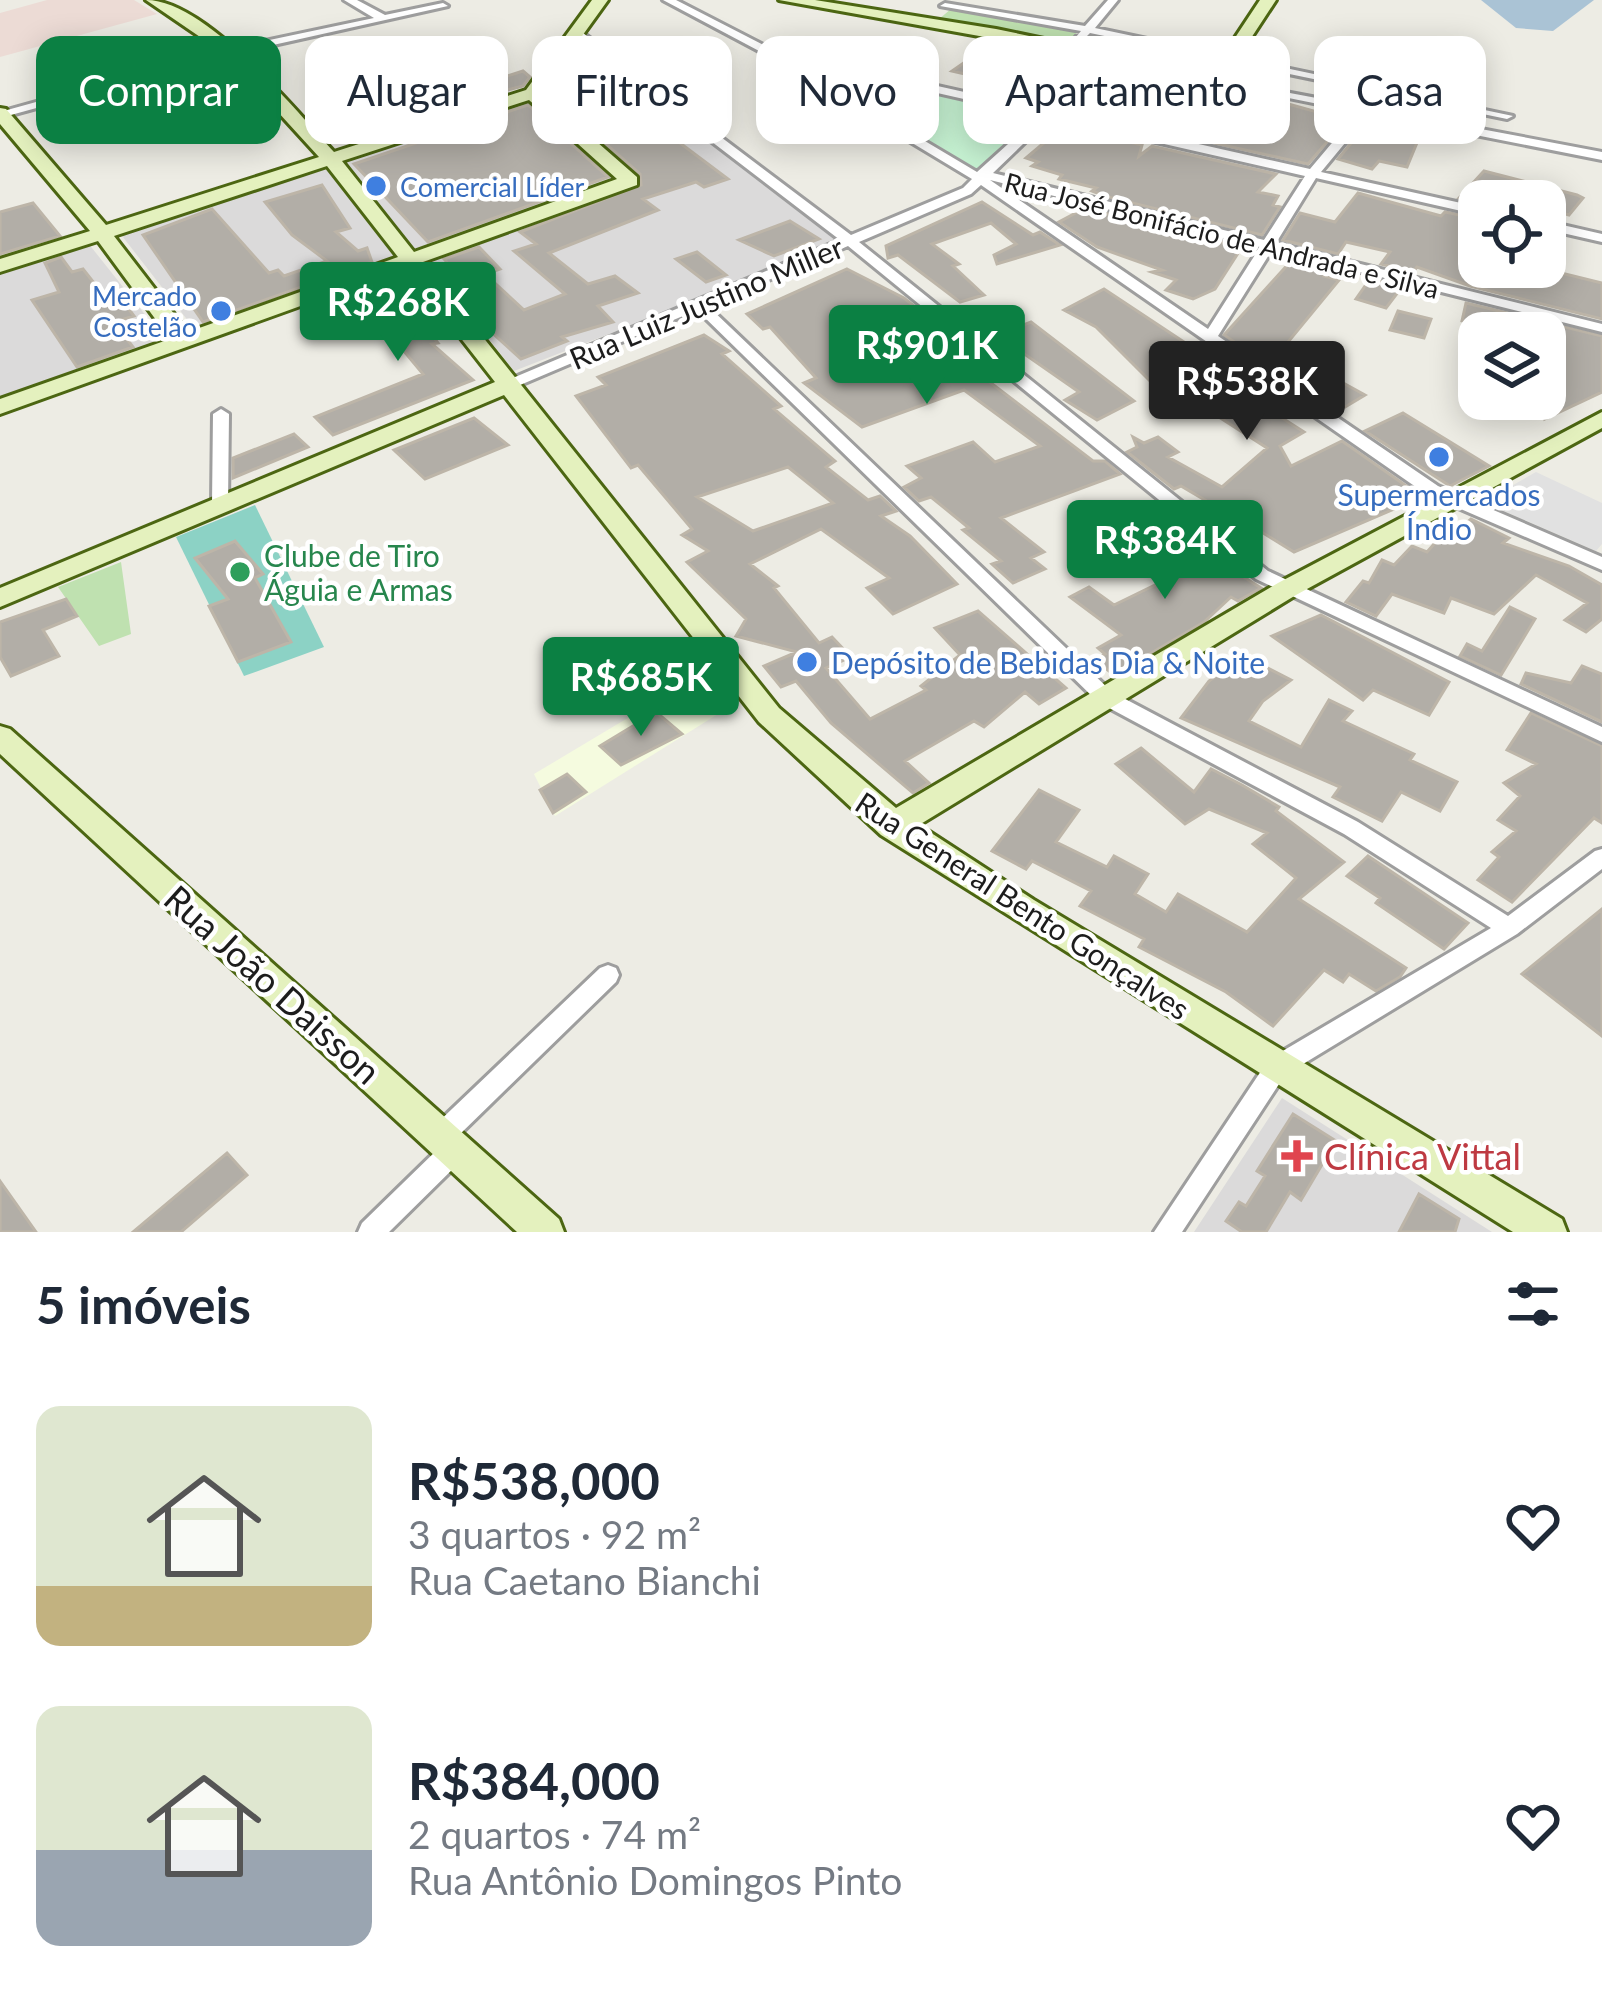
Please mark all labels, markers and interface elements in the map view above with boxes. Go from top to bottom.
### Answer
chip: Comprar [36,36,281,144]
chip: Alugar [305,36,508,144]
chip: Filtros [532,36,732,144]
chip: Novo [756,36,939,144]
chip: Apartamento [963,36,1290,144]
chip: Casa [1314,36,1486,144]
street label: Rua José Bonifácio de Andrada e Silva [1001,165,1443,305]
place label: Comercial Líder [400,170,585,203]
marker: Comercial Líder [363,173,389,199]
map controls [1458,180,1566,420]
button: locate [1458,180,1566,288]
street label: Rua Luiz Justino Miller [564,228,848,376]
pin: R$268K [300,262,496,364]
text: R$268K [327,278,469,324]
place label: Mercado Costelão [92,279,197,343]
marker: Mercado Costelão [208,298,234,324]
pin: R$901K [829,305,1025,407]
button: layers [1458,312,1566,420]
text: R$901K [856,321,998,367]
pin: R$538K [1149,341,1345,443]
text: R$538K [1176,357,1318,403]
marker: Supermercados Índio [1426,444,1452,470]
place label: Supermercados Índio [1337,476,1541,546]
pin: R$384K [1067,500,1263,602]
text: R$384K [1094,516,1236,562]
place label: Clube de Tiro Águia e Armas [264,537,453,607]
marker: Clube de Tiro Águia e Armas [227,559,253,585]
pin: R$685K [543,637,739,739]
place label: Depósito de Bebidas Dia & Noite [831,644,1265,680]
marker: Depósito de Bebidas Dia & Noite [794,649,820,675]
text: R$685K [570,653,712,699]
street label: Rua General Bento Gonçalves [849,784,1197,1026]
street label: Rua João Daisson [156,875,390,1093]
place label: Clínica Vittal [1324,1134,1521,1178]
marker: Clínica Vittal [1281,1140,1313,1172]
icon: filters [1500,1271,1566,1337]
text: 5 imóveis [36,1274,251,1335]
text: R$538,000 [408,1450,660,1511]
icon: home [132,1454,276,1598]
icon: heart [1500,1493,1566,1559]
text: 3 quartos · 92 m² [408,1511,701,1557]
text: Rua Caetano Bianchi [408,1557,761,1603]
text: R$384,000 [408,1750,660,1811]
icon: home [132,1754,276,1898]
icon: heart [1500,1793,1566,1859]
text: 2 quartos · 74 m² [408,1811,701,1857]
text: Rua Antônio Domingos Pinto [408,1857,902,1903]

